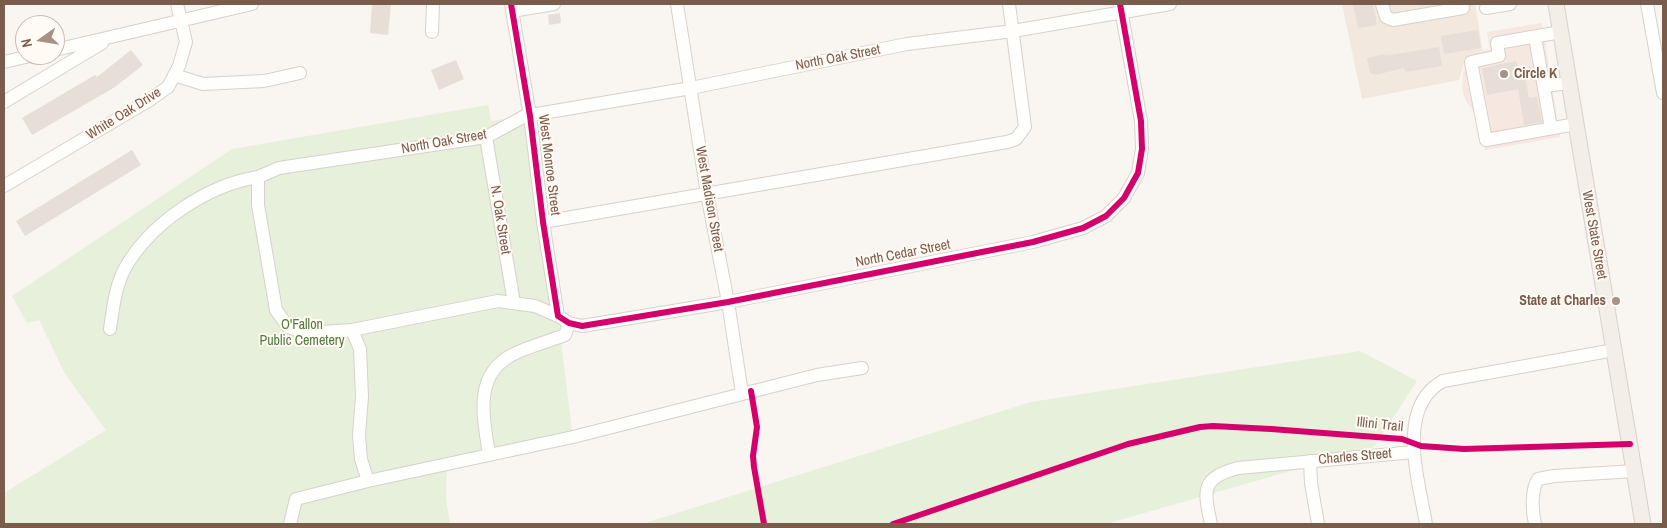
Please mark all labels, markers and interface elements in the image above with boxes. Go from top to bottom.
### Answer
north arrow [15,15,65,65]
text: N [17,37,36,49]
street label: North Oak Street [794,42,882,74]
place label: Circle K [1514,66,1557,82]
marker: Circle K [1498,68,1510,80]
street label: White Oak Drive [84,84,164,144]
street label: West Monroe Street [534,113,564,217]
street label: North Oak Street [400,126,488,158]
street label: West Madison Street [691,145,727,253]
street label: N. Oak Street [486,184,514,256]
street label: West State Street [1578,189,1610,281]
street label: North Cedar Street [854,237,952,271]
place label: State at Charles [1519,293,1606,309]
marker: State at Charles [1610,295,1622,307]
park label: O'Fallon Public Cemetery [260,317,344,350]
street label: Illini Trail [1356,414,1404,436]
street label: Charles Street [1318,445,1392,469]

